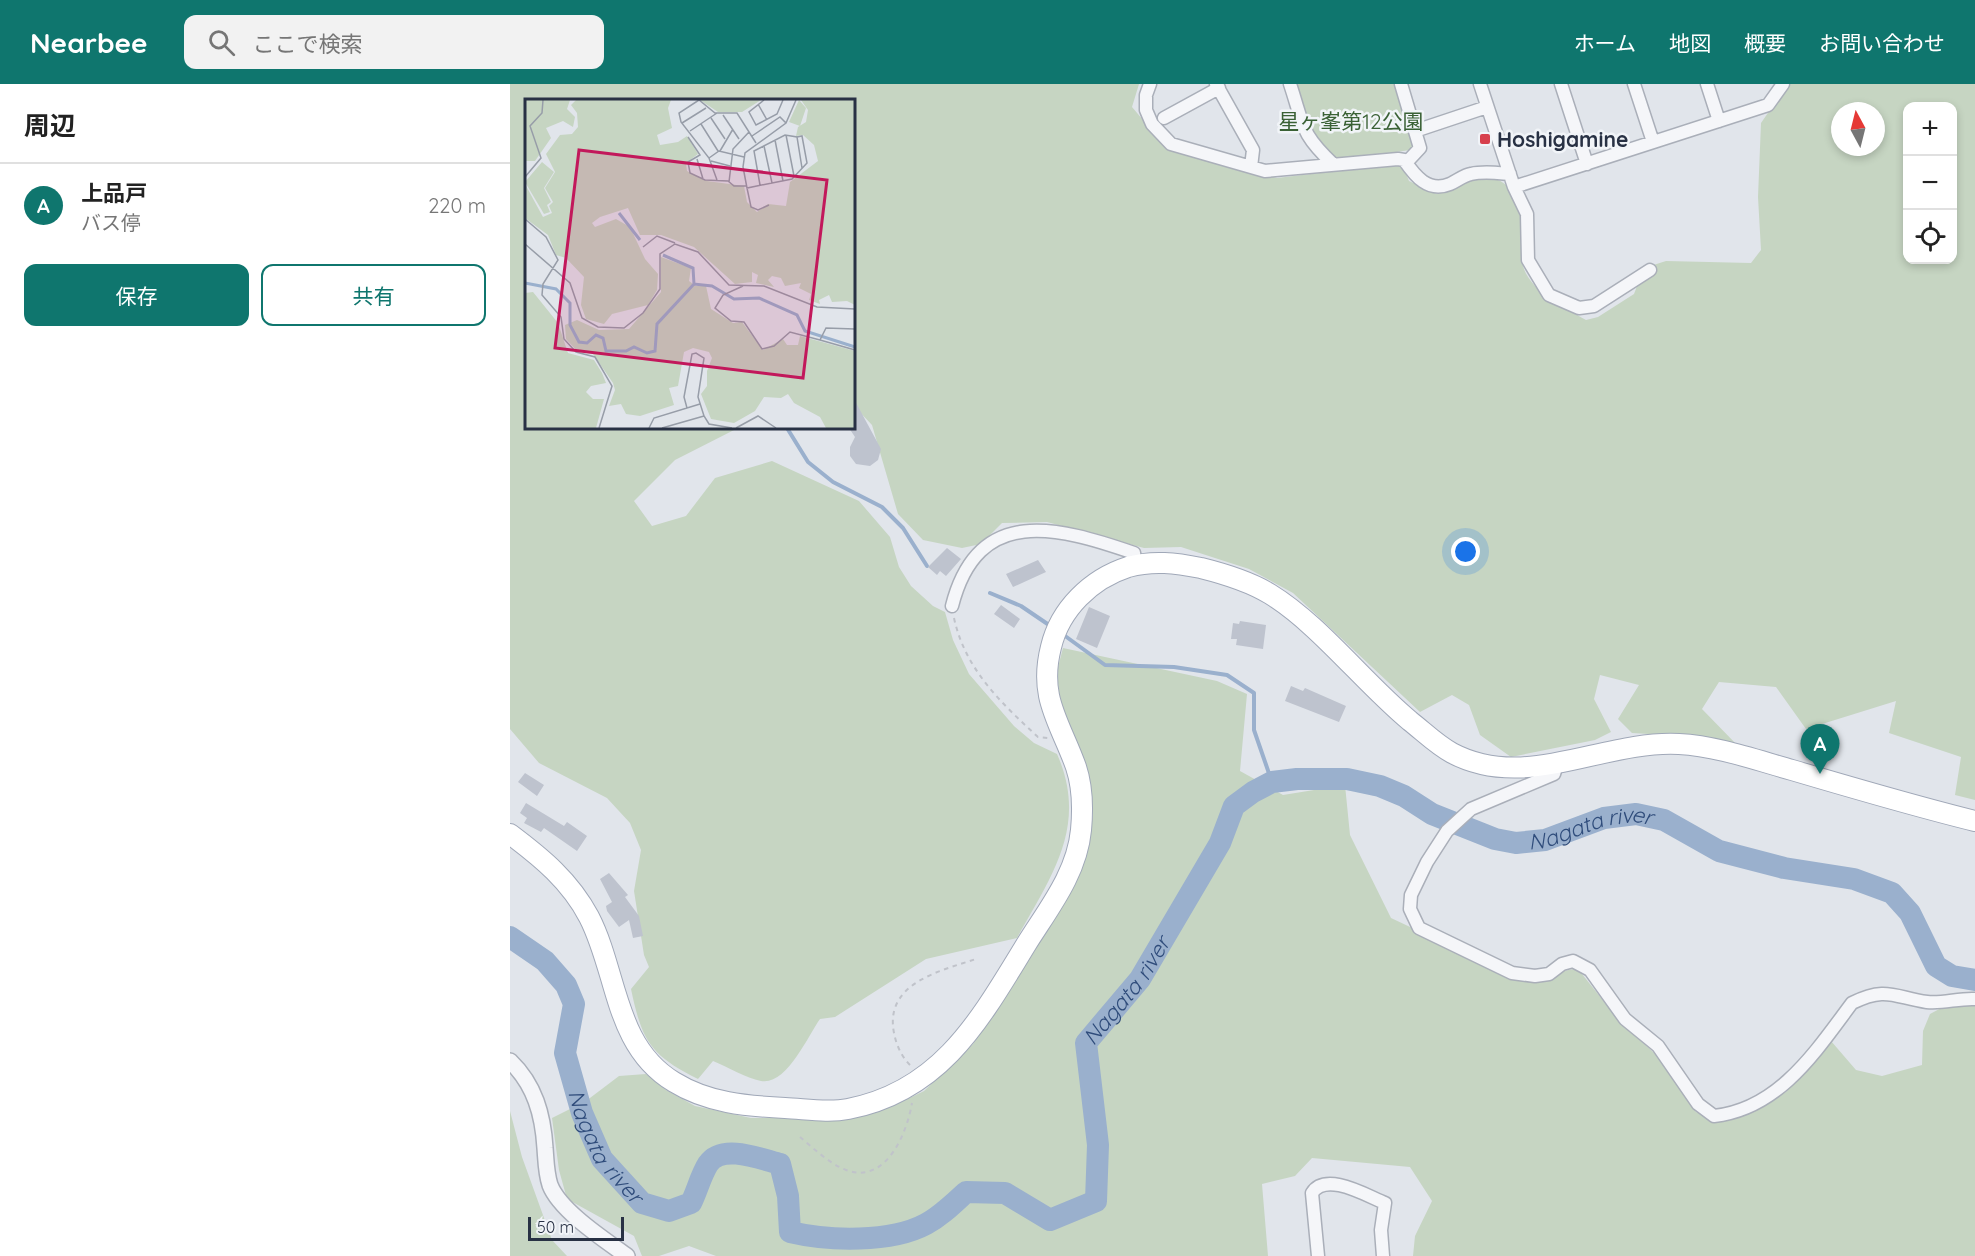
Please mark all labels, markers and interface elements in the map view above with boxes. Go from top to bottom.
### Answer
search box [184,15,604,69]
text: Nearbee [30,25,148,60]
icon: search [205,26,238,59]
text: ここで検索 [253,30,363,58]
text: ホーム [1574,30,1636,56]
text: 地図 [1669,30,1711,56]
text: 概要 [1744,30,1786,56]
text: お問い合わせ [1819,30,1945,56]
inset map [525,99,855,429]
north arrow [1831,102,1885,156]
map controls [1903,102,1957,264]
button: + [1903,102,1957,156]
park label: 星ヶ峯第12公園 [1278,108,1424,134]
text: 周辺 [24,109,76,142]
place label: Hoshigamine [1497,126,1628,152]
marker: Hoshigamine [1478,132,1492,146]
button: − [1903,156,1957,210]
text: 上品戸 [81,179,147,207]
text: A [37,193,50,218]
text: 220 m [428,193,486,218]
text: バス停 [81,210,141,235]
button: locate [1903,210,1957,264]
button: 保存 [24,264,249,326]
button: 共有 [261,264,486,326]
your location [1451,537,1480,566]
pin: A [1800,724,1840,774]
water label: Nagata river [1527,799,1658,856]
water label: Nagata river [1077,929,1177,1050]
water label: Nagata river [562,1087,651,1211]
scale bar [528,1214,624,1242]
text: 50 m [537,1217,574,1237]

